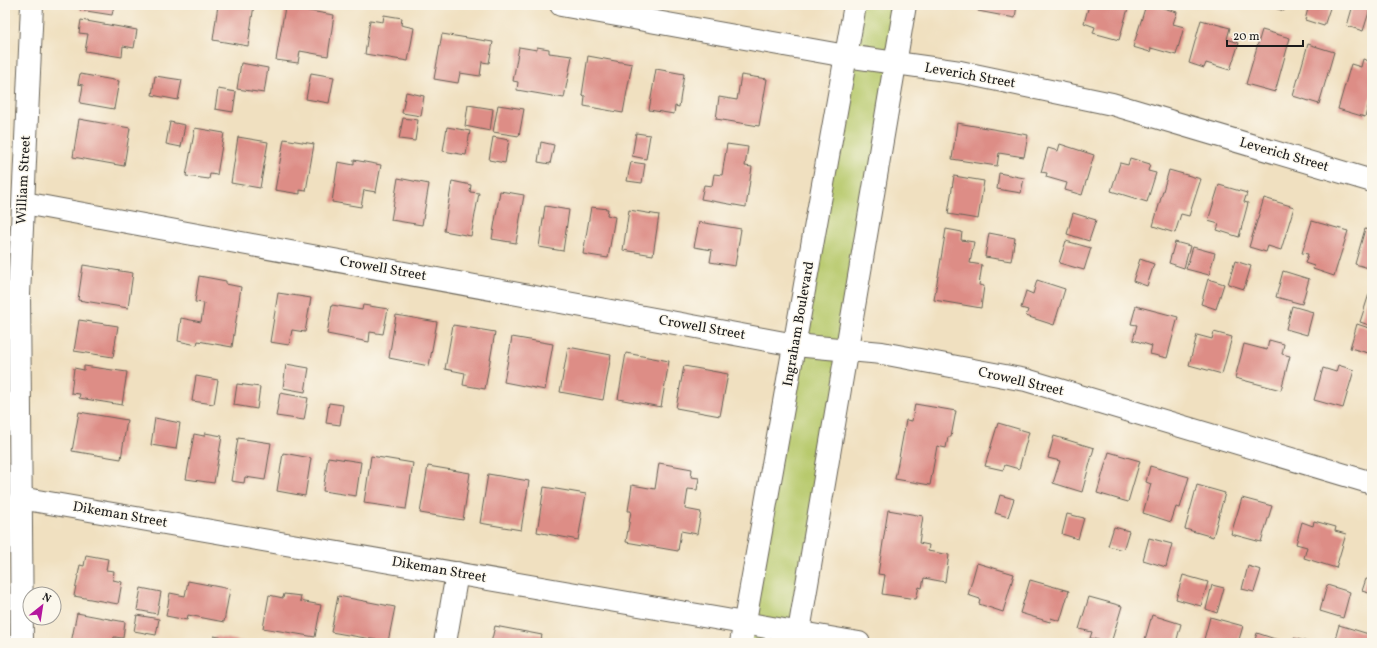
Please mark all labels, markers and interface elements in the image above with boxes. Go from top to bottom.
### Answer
scale bar [1227,22,1303,48]
text: 20 m [1233,29,1260,45]
street label: Leverich Street [923,59,1017,93]
street label: Leverich Street [1237,133,1331,177]
street label: William Street [12,135,36,225]
street label: Crowell Street [338,252,428,286]
street label: Ingraham Boulevard [779,260,819,388]
street label: Crowell Street [657,311,747,345]
street label: Crowell Street [976,363,1066,401]
street label: Dikeman Street [71,497,169,533]
street label: Dikeman Street [390,552,488,588]
north arrow [22,586,62,626]
text: N [39,590,53,607]

